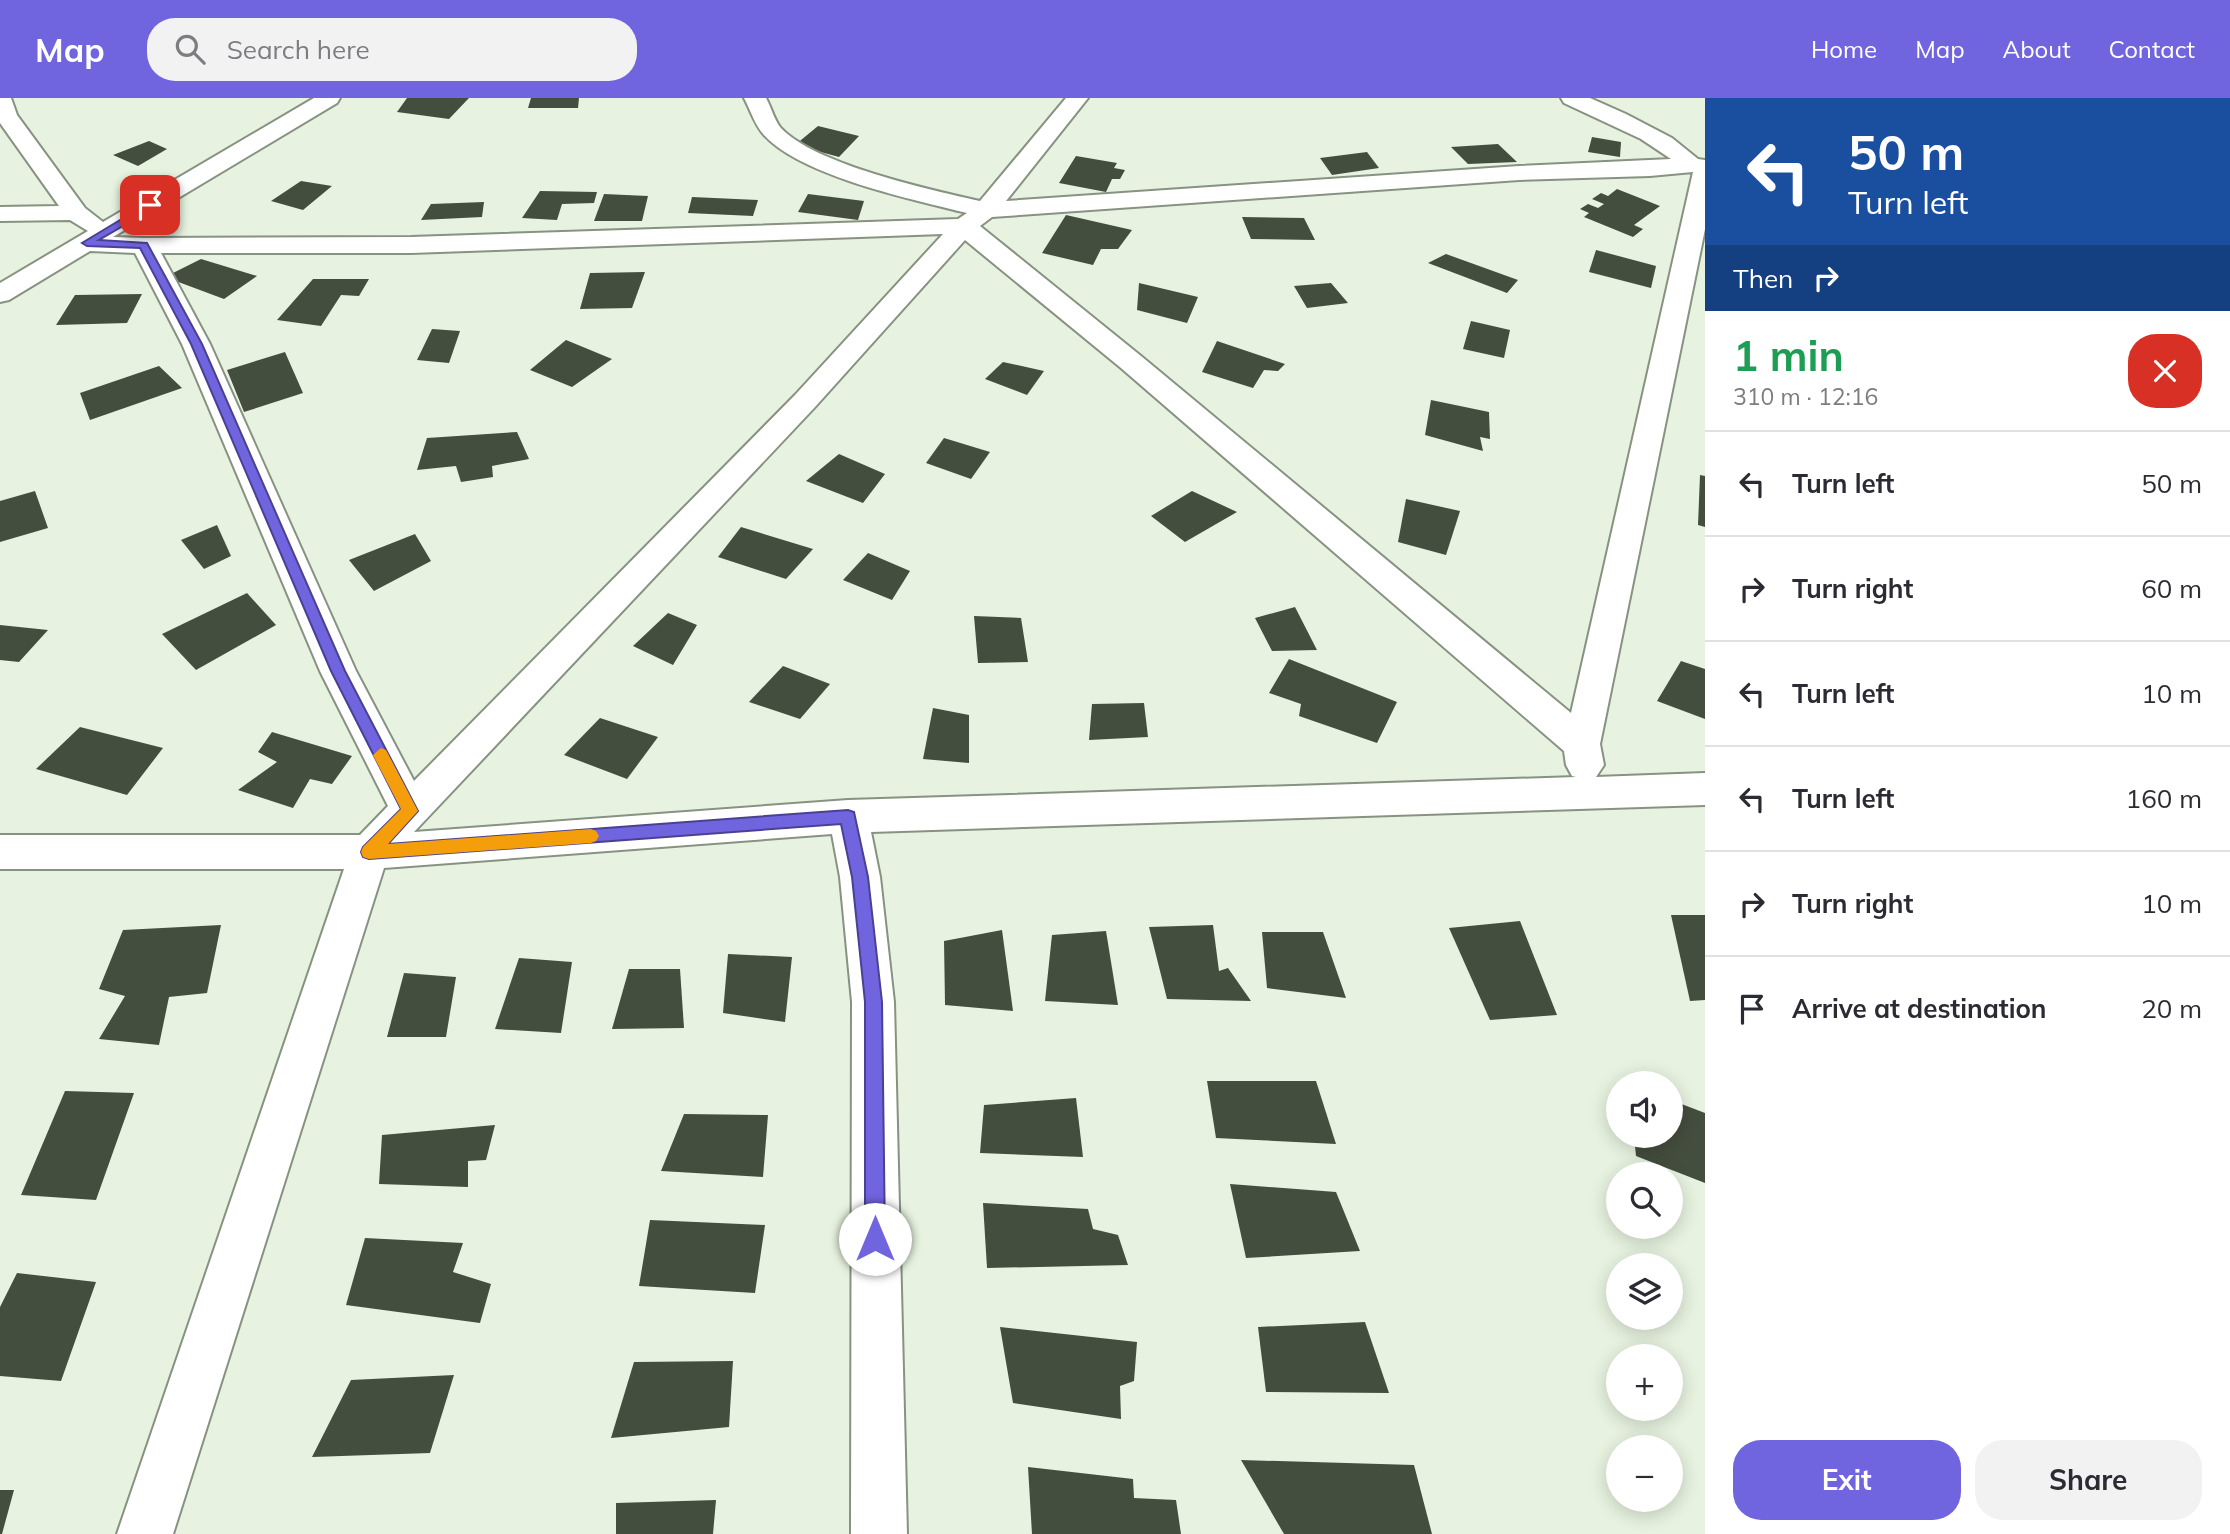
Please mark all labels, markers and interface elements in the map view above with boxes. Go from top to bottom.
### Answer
search box [147,18,637,81]
text: Map [35,29,105,70]
icon: search [171,30,209,68]
text: Search here [227,33,370,66]
text: Home [1811,34,1877,64]
text: Map [1915,34,1965,64]
text: About [2003,34,2071,64]
text: Contact [2109,34,2195,64]
text: 50 m [1848,121,1964,182]
icon: left [1733,126,1824,217]
pin [120,175,180,235]
text: Turn left [1848,182,1968,222]
icon: arrive [131,186,169,224]
icon: right [1807,259,1845,297]
text: Then [1733,262,1793,295]
text: 1 min [1733,329,1844,382]
button: close [2128,334,2202,408]
text: 310 m · 12:16 [1733,382,1878,411]
icon: left [1733,465,1771,503]
text: Turn left [1792,467,1894,500]
text: 50 m [2141,467,2202,500]
icon: right [1733,570,1771,608]
text: Turn right [1792,572,1913,605]
text: 60 m [2141,572,2202,605]
icon: left [1733,675,1771,713]
text: Turn left [1792,677,1894,710]
text: 10 m [2141,677,2202,710]
icon: left [1733,780,1771,818]
text: Turn left [1792,782,1894,815]
text: 160 m [2126,782,2202,815]
icon: right [1733,885,1771,923]
text: Turn right [1792,887,1913,920]
text: 10 m [2141,887,2202,920]
icon: arrive [1733,990,1771,1028]
text: Arrive at destination [1792,992,2047,1025]
text: 20 m [2141,992,2202,1025]
map controls [1606,1071,1683,1512]
button: sound [1606,1071,1683,1148]
button: search [1606,1162,1683,1239]
position arrow [838,1202,912,1276]
button: layers [1606,1253,1683,1330]
button: + [1606,1344,1683,1421]
button: − [1606,1435,1683,1512]
button: Exit [1733,1440,1961,1520]
button: Share [1975,1440,2202,1520]

